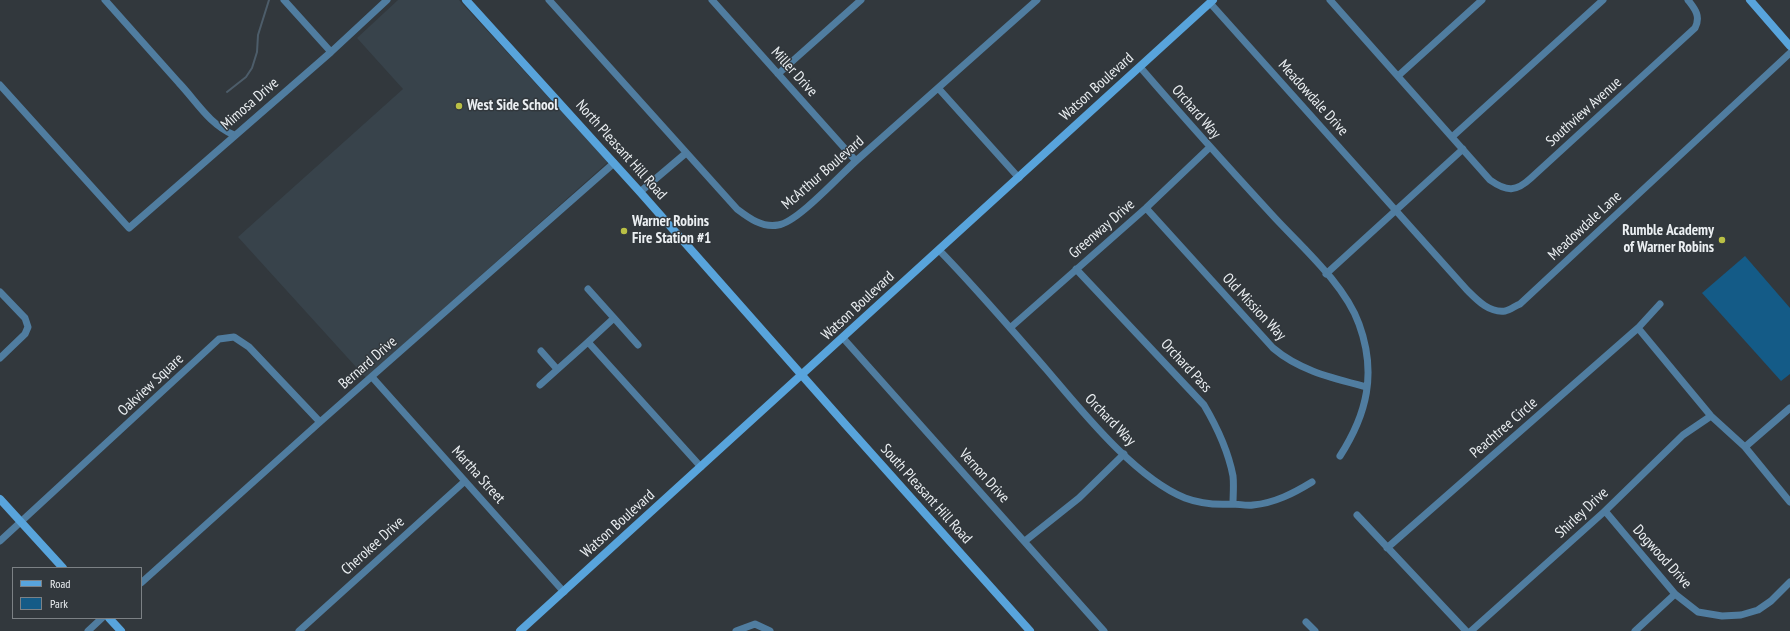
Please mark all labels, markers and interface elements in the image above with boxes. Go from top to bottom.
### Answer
street label: Miller Drive [767,43,821,101]
street label: Watson Boulevard [1056,49,1138,125]
street label: Meadowdale Drive [1274,56,1352,140]
street label: Southview Avenue [1543,73,1625,151]
street label: Mimosa Drive [217,74,283,134]
street label: Orchard Way [1168,81,1224,143]
place label: West Side School [467,97,558,115]
street label: North Pleasant Hill Road [572,97,670,203]
marker: West Side School [454,101,464,111]
street label: McArthur Boulevard [778,132,868,214]
street label: Meadowdale Lane [1545,188,1625,264]
street label: Greenway Drive [1065,196,1139,262]
place label: Warner Robins Fire Station #1 [632,213,711,248]
place label: Rumble Academy of Warner Robins [1622,222,1714,257]
marker: Warner Robins Fire Station #1 [619,226,629,236]
marker: Rumble Academy of Warner Robins [1717,235,1727,245]
street label: Watson Boulevard [818,268,898,344]
street label: Old Mission Way [1218,270,1290,344]
street label: Bernard Drive [335,333,401,393]
street label: Orchard Pass [1157,336,1215,396]
street label: Oakview Square [115,350,187,420]
street label: Orchard Way [1081,390,1139,450]
street label: Peachtree Circle [1467,394,1541,462]
street label: South Pleasant Hill Road [877,440,975,548]
street label: Martha Street [448,443,508,507]
street label: Vernon Drive [955,445,1013,507]
street label: Shirley Drive [1552,484,1612,542]
street label: Watson Boulevard [577,486,659,562]
street label: Cherokee Drive [338,513,408,579]
street label: Dogwood Drive [1629,521,1695,593]
legend [12,567,142,619]
text: Road [50,576,70,591]
text: Park [50,596,68,611]

